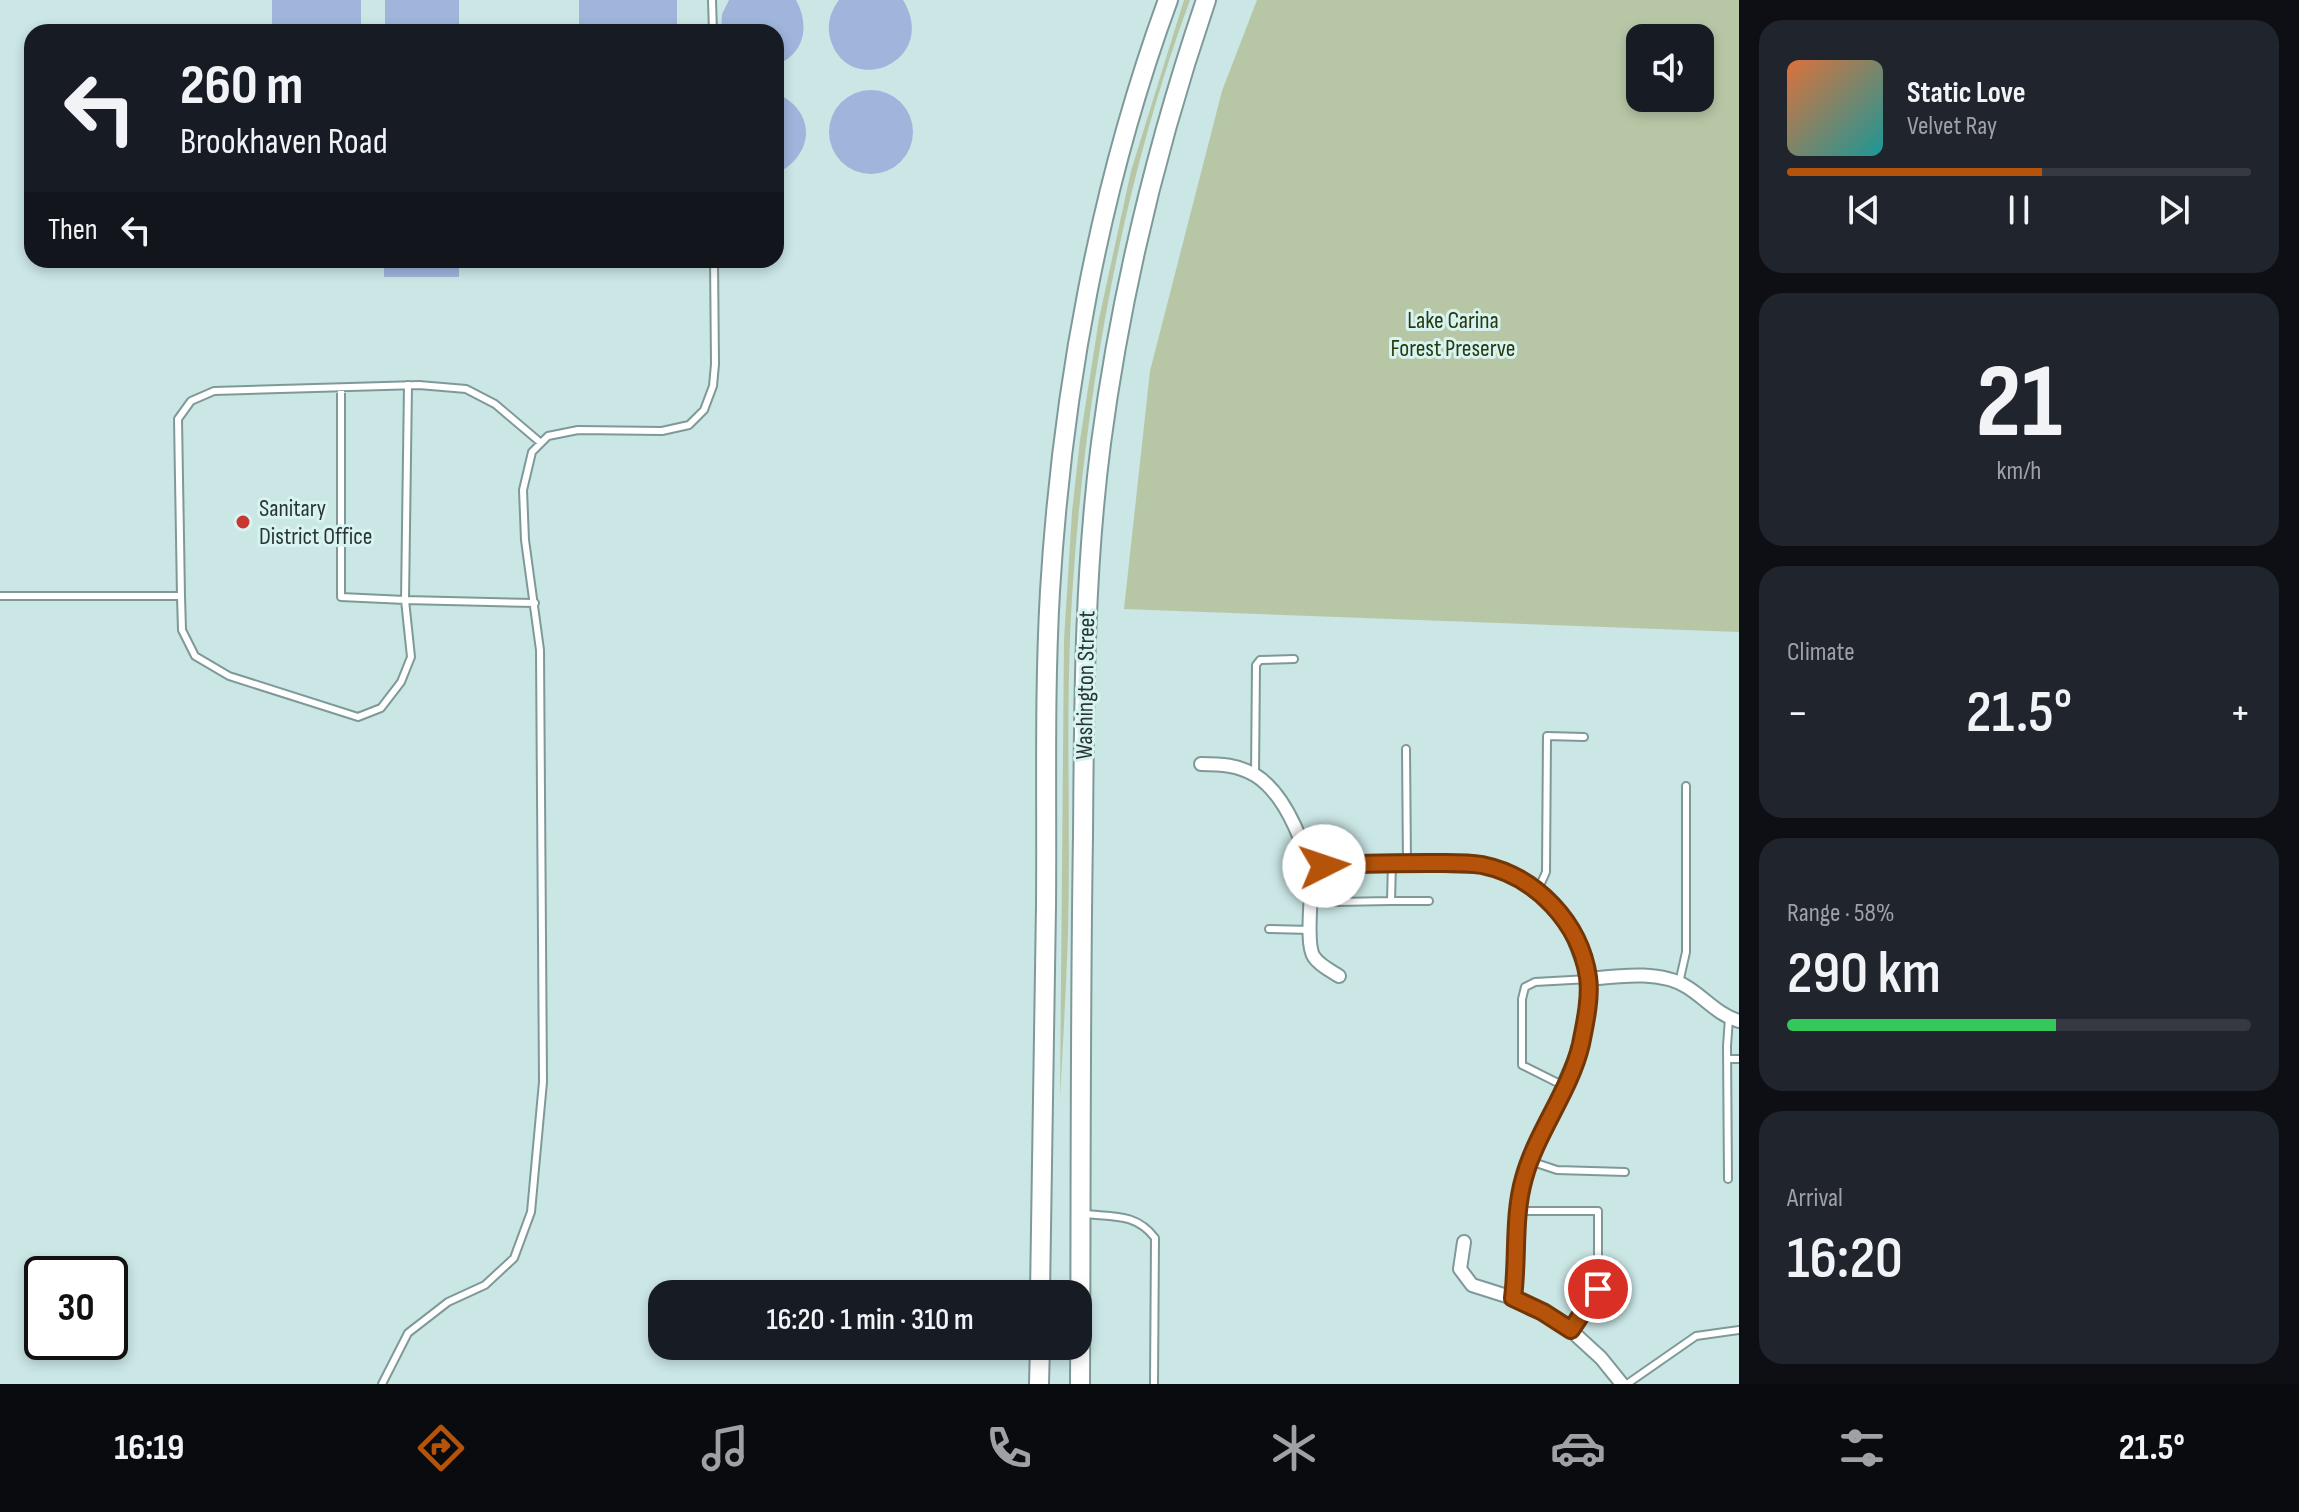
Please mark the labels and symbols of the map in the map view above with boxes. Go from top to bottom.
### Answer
park label: Lake Carina Forest Preserve [1391,306,1516,363]
place label: Sanitary District Office [259,494,372,551]
marker: Sanitary District Office [234,513,252,531]
street label: Washington Street [1070,610,1101,760]
position arrow [1282,824,1366,908]
pin [1564,1255,1632,1323]
speed limit sign: 30 [24,1256,128,1360]

